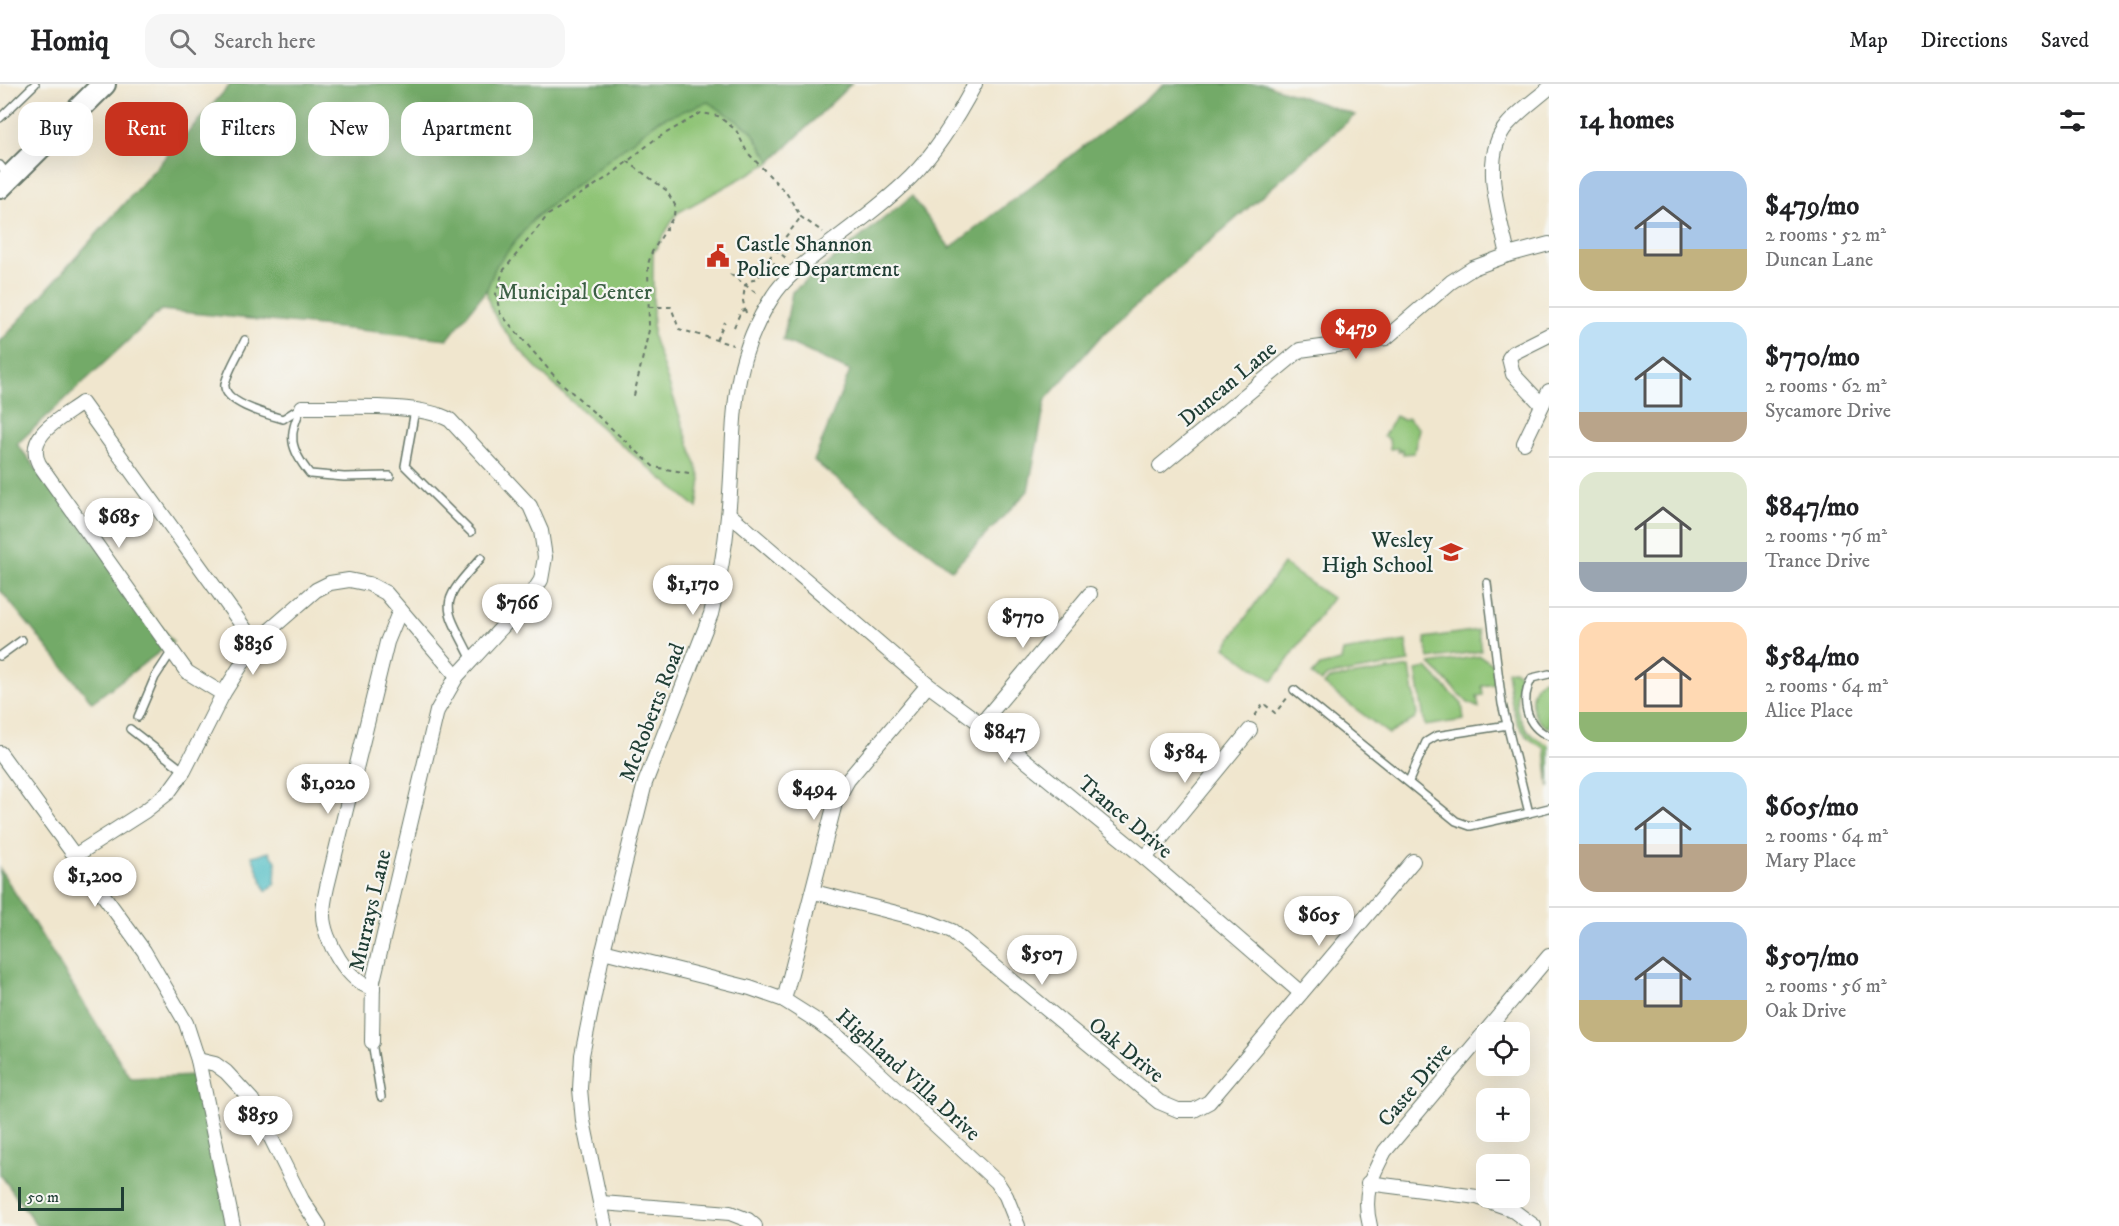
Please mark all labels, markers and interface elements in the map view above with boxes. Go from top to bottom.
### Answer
search box [145,14,565,68]
text: Homiq [30,24,109,59]
icon: search [166,25,199,58]
text: Search here [214,28,316,55]
text: Map [1849,28,1888,54]
text: Directions [1921,28,2008,54]
text: Saved [2041,28,2089,54]
chip: Buy [18,102,93,156]
chip: Rent [105,102,188,156]
chip: Filters [200,102,296,156]
chip: New [308,102,389,156]
chip: Apartment [401,102,533,156]
text: 14 homes [1579,104,1674,137]
icon: filters [2056,104,2089,137]
text: $479/mo [1765,190,1859,223]
icon: home [1627,195,1699,267]
text: 2 rooms · 52 m² [1765,223,1886,248]
place label: Castle Shannon Police Department [736,231,900,283]
public building icon: Castle Shannon Police Department [705,243,731,269]
text: Duncan Lane [1765,248,1873,273]
park label: Municipal Center [498,279,653,306]
pin: $479 [1320,309,1392,360]
text: $479 [1335,316,1377,341]
street label: Duncan Lane [1174,335,1282,433]
text: $770/mo [1765,341,1860,374]
icon: home [1627,346,1699,418]
text: 2 rooms · 62 m² [1765,374,1887,399]
text: Sycamore Drive [1765,399,1891,424]
text: $847/mo [1765,491,1859,524]
icon: home [1627,496,1699,568]
pin: $685 [83,498,155,549]
text: $685 [98,505,140,530]
text: 2 rooms · 76 m² [1765,524,1887,549]
place label: Wesley High School [1321,527,1434,579]
school or university icon: Wesley High School [1438,539,1464,565]
text: Trance Drive [1765,549,1870,574]
pin: $1,170 [644,565,742,616]
text: $1,170 [667,572,719,597]
pin: $766 [481,584,553,635]
text: $766 [496,591,538,616]
pin: $770 [987,598,1059,649]
text: $770 [1002,605,1044,630]
pin: $836 [217,625,289,676]
text: $836 [234,632,272,657]
street label: McRoberts Road [614,639,691,786]
text: $584/mo [1765,641,1859,674]
icon: home [1627,646,1699,718]
text: 2 rooms · 64 m² [1765,674,1888,699]
text: Alice Place [1765,699,1853,724]
pin: $847 [969,713,1041,764]
text: $847 [984,720,1026,745]
pin: $584 [1149,733,1221,784]
text: $584 [1164,740,1206,765]
pin: $1,020 [279,764,377,815]
pin: $494 [778,770,850,821]
street label: Trance Drive [1072,770,1178,865]
text: $1,020 [301,771,356,796]
text: $494 [792,777,836,802]
text: $605/mo [1765,791,1858,824]
icon: home [1627,796,1699,868]
text: 2 rooms · 64 m² [1765,824,1888,849]
street label: Murrays Lane [343,847,398,974]
text: Mary Place [1765,849,1856,874]
pin: $1,200 [46,857,144,908]
text: $1,200 [68,864,123,889]
pin: $605 [1283,896,1355,947]
text: $605 [1298,903,1340,928]
pin: $507 [1006,935,1078,986]
text: $507/mo [1765,941,1859,974]
text: $507 [1021,942,1063,967]
icon: home [1627,946,1699,1018]
text: 2 rooms · 56 m² [1765,974,1887,999]
text: Oak Drive [1765,999,1846,1024]
street label: Highland Villa Drive [830,1003,986,1147]
street label: Oak Drive [1083,1011,1169,1089]
map controls [1476,1022,1530,1208]
button: locate [1476,1022,1530,1076]
street label: Caste Drive [1372,1038,1458,1132]
button: + [1476,1088,1530,1142]
pin: $859 [222,1096,294,1147]
text: $859 [238,1103,278,1128]
button: − [1476,1154,1530,1208]
scale bar [18,1184,124,1212]
text: 50 m [27,1187,59,1207]

